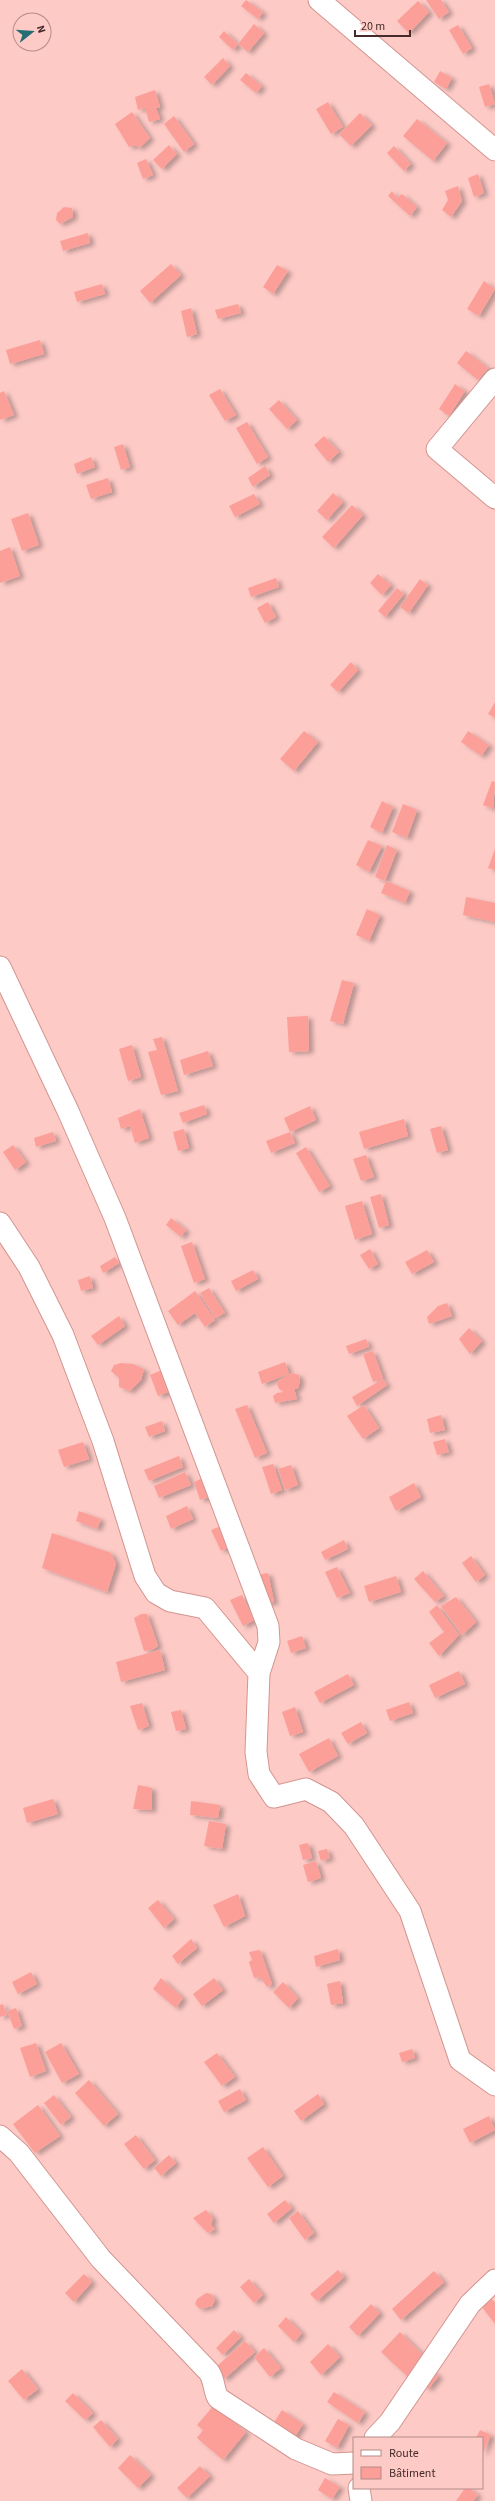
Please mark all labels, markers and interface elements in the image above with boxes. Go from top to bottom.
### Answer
north arrow [12,12,52,52]
scale bar [355,12,410,38]
text: 20 m [361,18,385,35]
text: N [33,24,49,35]
legend [353,2437,483,2489]
text: Route [389,2445,419,2462]
text: Bâtiment [389,2465,435,2482]

